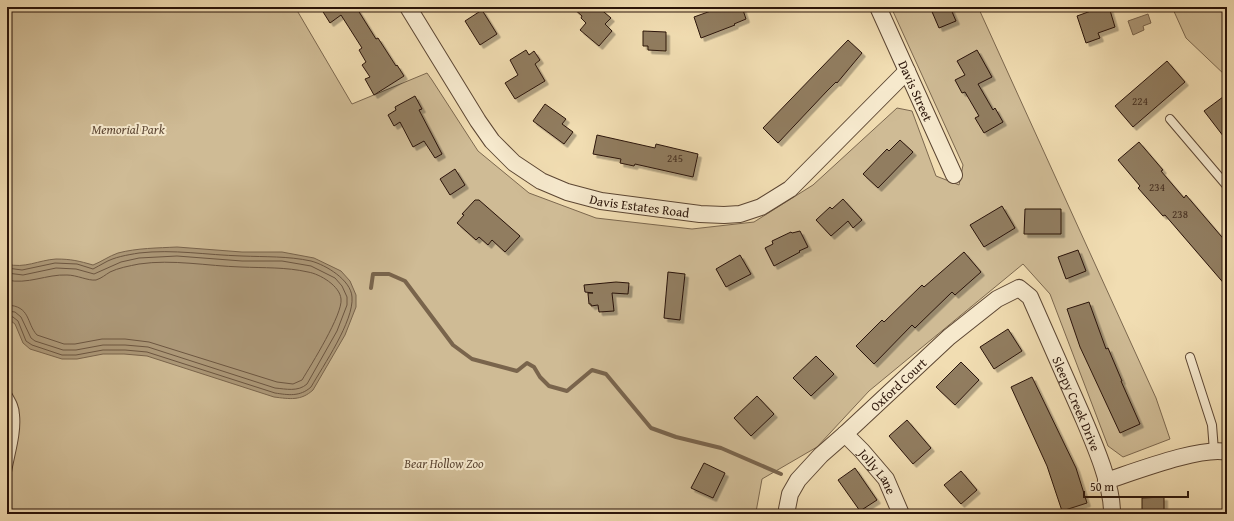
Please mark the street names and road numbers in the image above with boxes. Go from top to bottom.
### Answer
street label: Davis Street [893,58,938,125]
street label: Davis Estates Road [587,189,691,223]
street label: Oxford Court [866,353,931,416]
street label: Sleepy Creek Drive [1047,353,1105,454]
street label: Jolly Lane [853,443,900,497]

